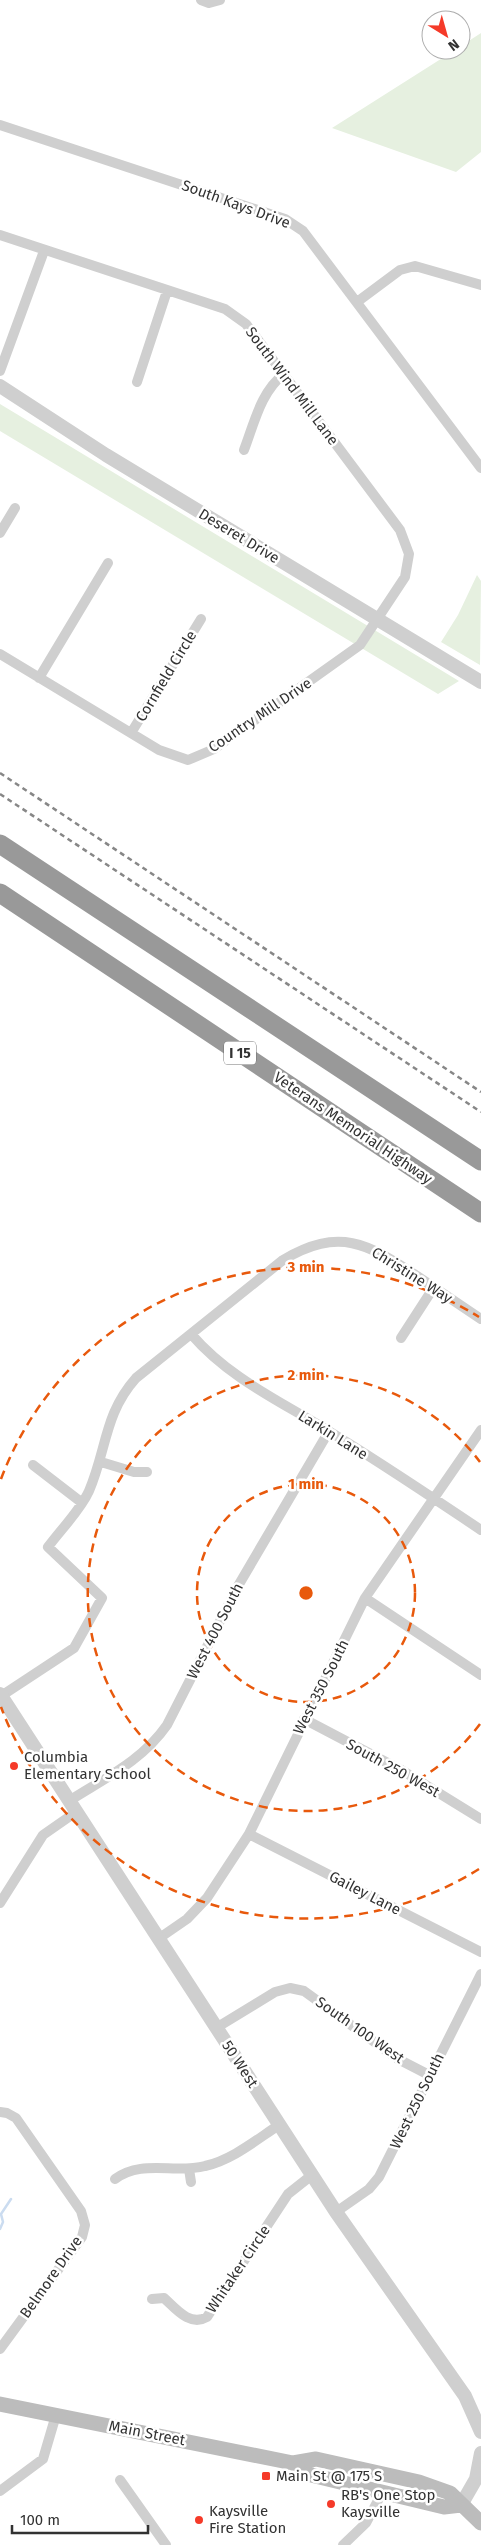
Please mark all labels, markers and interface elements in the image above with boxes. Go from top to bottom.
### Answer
north arrow [421,10,471,60]
text: N [445,35,462,55]
street label: South Kays Drive [179,176,293,232]
street label: South Wind Mill Lane [242,323,342,449]
street label: Deseret Drive [195,505,283,567]
street label: Cornfield Circle [132,627,200,725]
street label: Country Mill Drive [205,674,315,756]
road number: I 15 [224,1042,256,1064]
street label: Veterans Memorial Highway [270,1068,436,1188]
street label: Christine Way [368,1243,456,1307]
text: 3 min [287,1258,324,1276]
text: 2 min [288,1366,324,1384]
street label: Larkin Lane [295,1407,371,1463]
text: 1 min [288,1475,324,1493]
street label: West 400 South [183,1580,247,1682]
centre of rings [297,1584,315,1602]
street label: West 350 South [289,1637,353,1737]
street label: South 250 West [343,1735,443,1801]
place label: Columbia Elementary School [24,1748,152,1783]
marker: Columbia Elementary School [8,1760,20,1772]
street label: Gailey Lane [326,1867,404,1919]
street label: South 100 West [312,1993,408,2067]
street label: 50 West [218,2037,262,2091]
street label: West 250 South [386,2050,448,2152]
street label: Whitaker Circle [202,2222,274,2316]
street label: Belmore Drive [16,2233,86,2321]
street label: Main Street [107,2417,187,2449]
place label: Main St @ 175 S [276,2467,382,2485]
marker: Main St @ 175 S [260,2470,272,2482]
place label: RB's One Stop Kaysville [341,2486,436,2521]
marker: RB's One Stop Kaysville [325,2498,337,2510]
scale bar [12,2502,149,2534]
place label: Kaysville Fire Station [209,2502,286,2537]
text: 100 m [20,2511,60,2529]
marker: Kaysville Fire Station [193,2514,205,2526]

